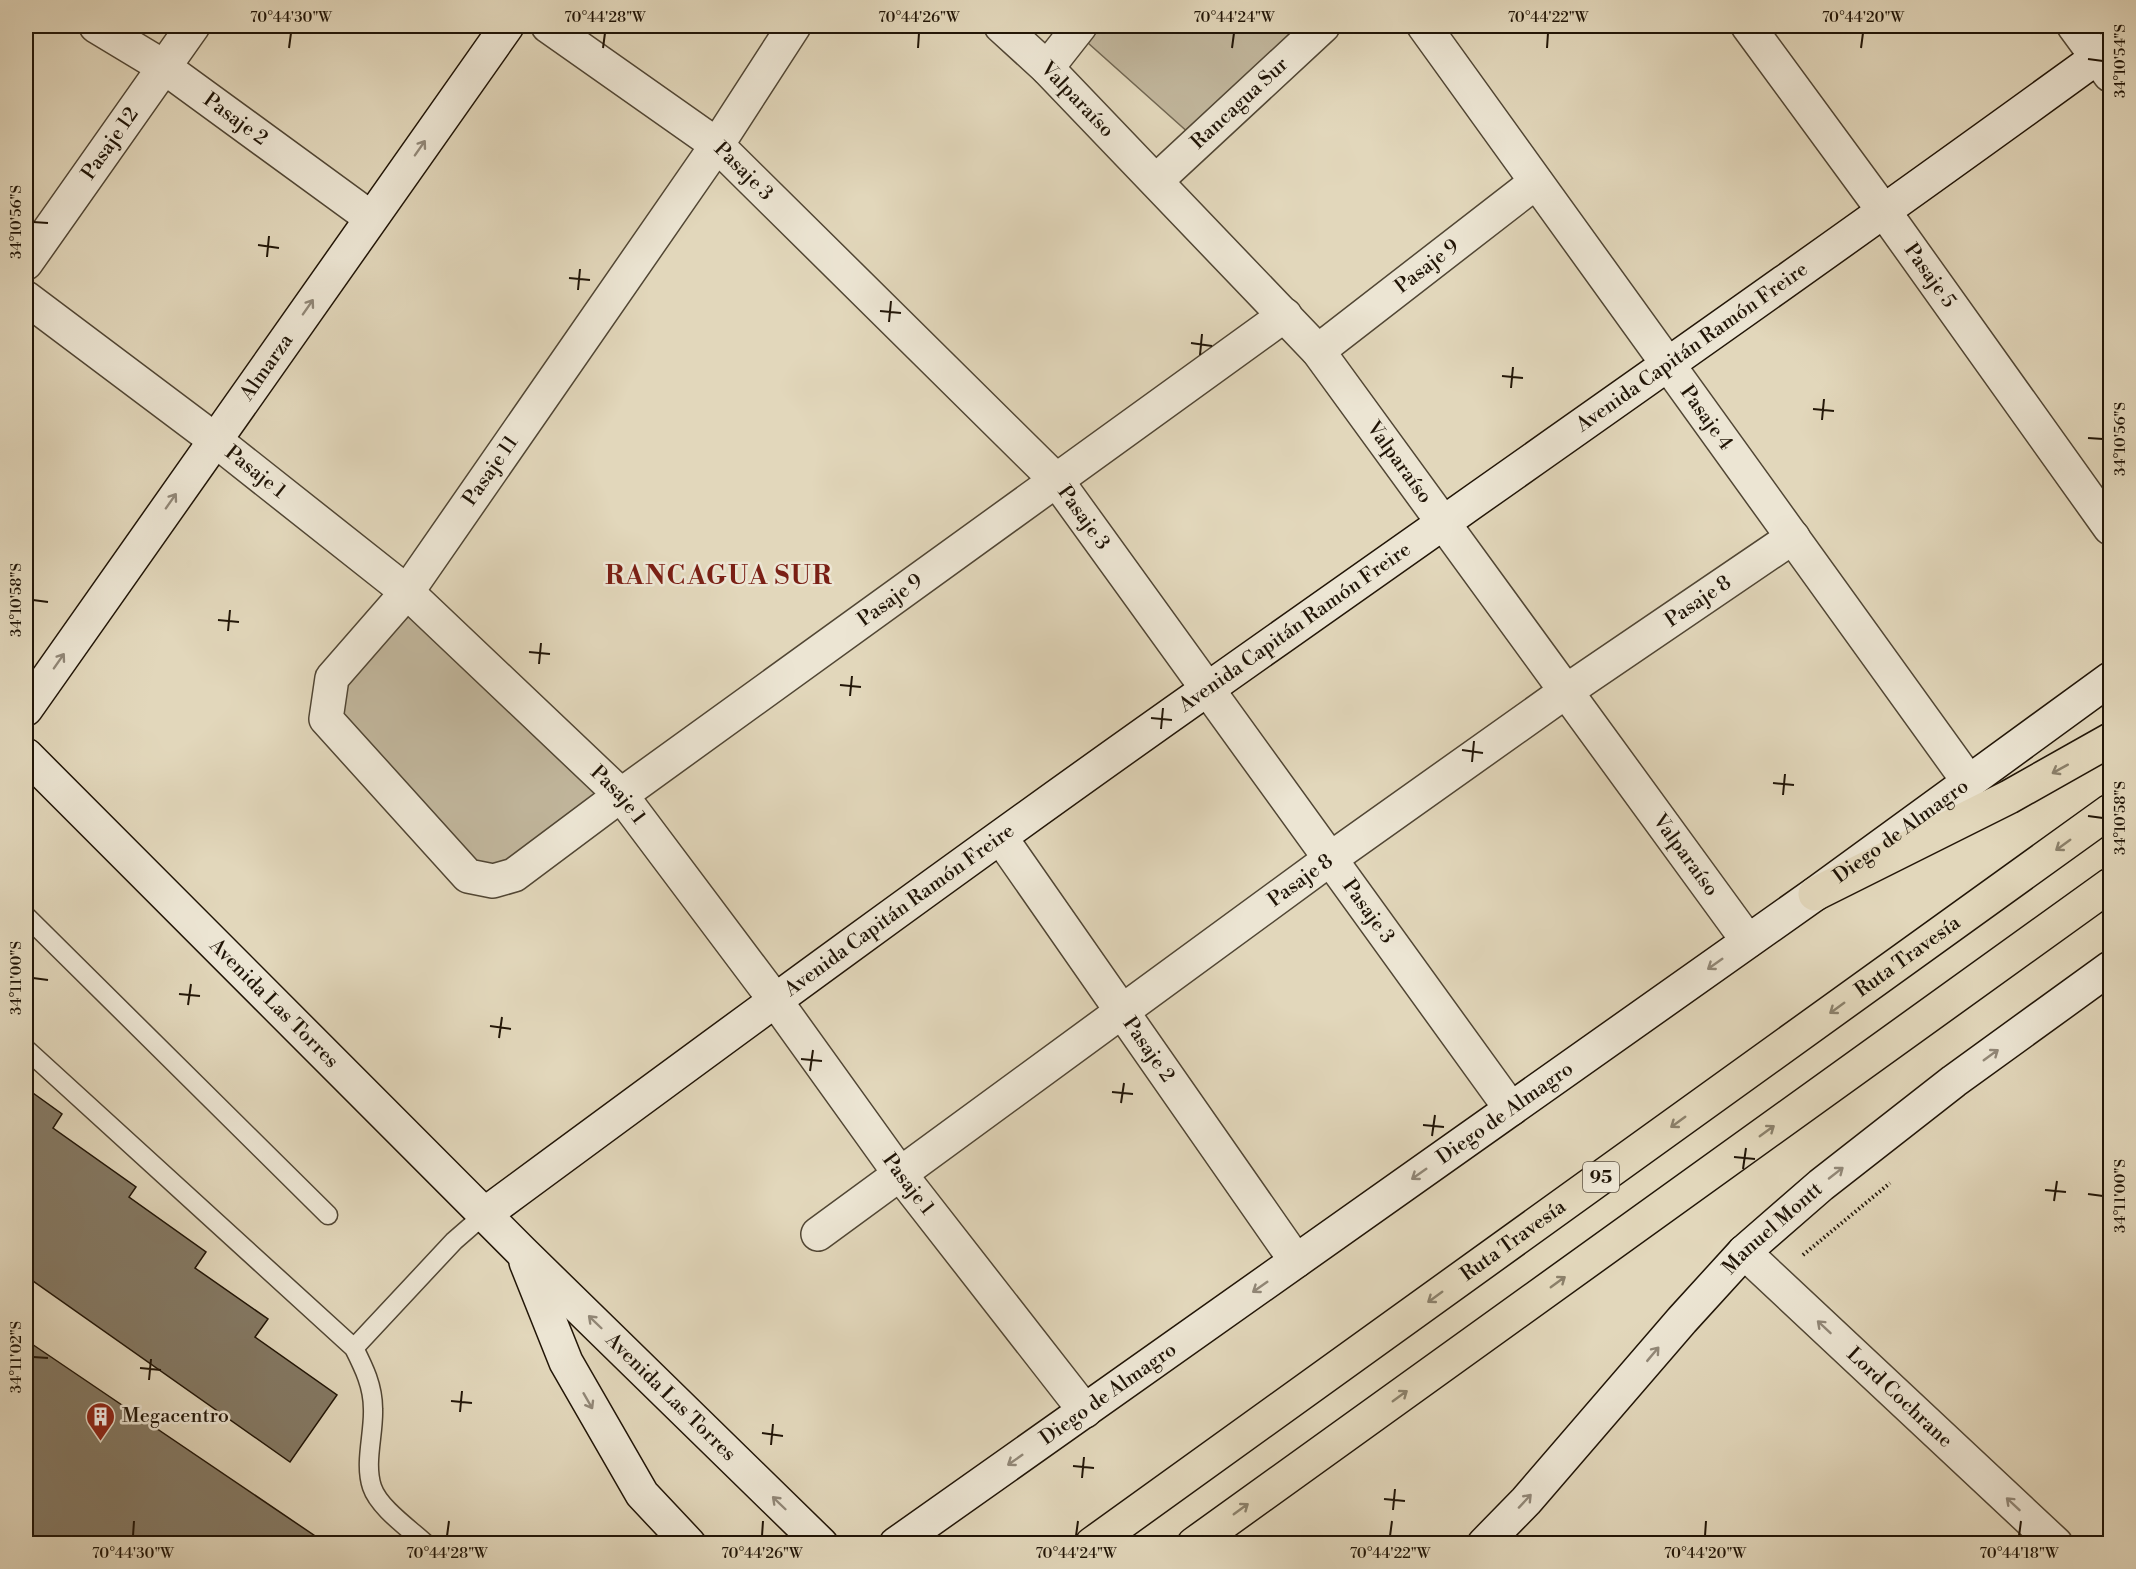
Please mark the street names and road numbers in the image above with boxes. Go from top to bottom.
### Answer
street label: Rancagua Sur [1186,52,1294,155]
street label: Valparaíso [1034,56,1119,143]
street label: Pasaje 2 [198,87,273,151]
street label: Pasaje 12 [76,103,144,185]
street label: Pasaje 3 [709,137,778,206]
street label: Pasaje 9 [1390,234,1464,299]
street label: Pasaje 5 [1898,239,1961,313]
street label: Avenida Capitán Ramón Freire [1570,257,1813,438]
street label: Almarza [234,328,299,406]
street label: Pasaje 4 [1675,380,1738,455]
street label: Valparaíso [1360,416,1437,508]
street label: Pasaje 11 [458,431,524,511]
street label: Pasaje 1 [220,440,291,504]
street label: Pasaje 3 [1052,481,1115,555]
street label: Avenida Capitán Ramón Freire [1173,537,1416,718]
street label: Pasaje 9 [853,568,928,632]
street label: Pasaje 8 [1660,570,1736,633]
street label: Pasaje 1 [585,760,651,829]
street label: Diego de Almagro [1828,774,1974,889]
street label: Valparaíso [1647,808,1724,901]
street label: Avenida Capitán Ramón Freire [779,818,1019,1002]
street label: Pasaje 8 [1263,849,1338,913]
street label: Pasaje 3 [1337,875,1400,949]
street label: Ruta Travesía [1850,910,1966,1003]
street label: Avenida Las Torres [203,933,344,1073]
street label: Pasaje 2 [1117,1012,1180,1087]
street label: Diego de Almagro [1432,1056,1578,1170]
street label: Pasaje 1 [877,1149,940,1220]
road number: 95 [1583,1162,1619,1192]
street label: Manuel Montt [1717,1177,1828,1280]
street label: Ruta Travesía [1456,1194,1571,1287]
street label: Avenida Las Torres [599,1327,741,1467]
street label: Diego de Almagro [1035,1337,1181,1451]
street label: Lord Cochrane [1841,1342,1958,1453]

